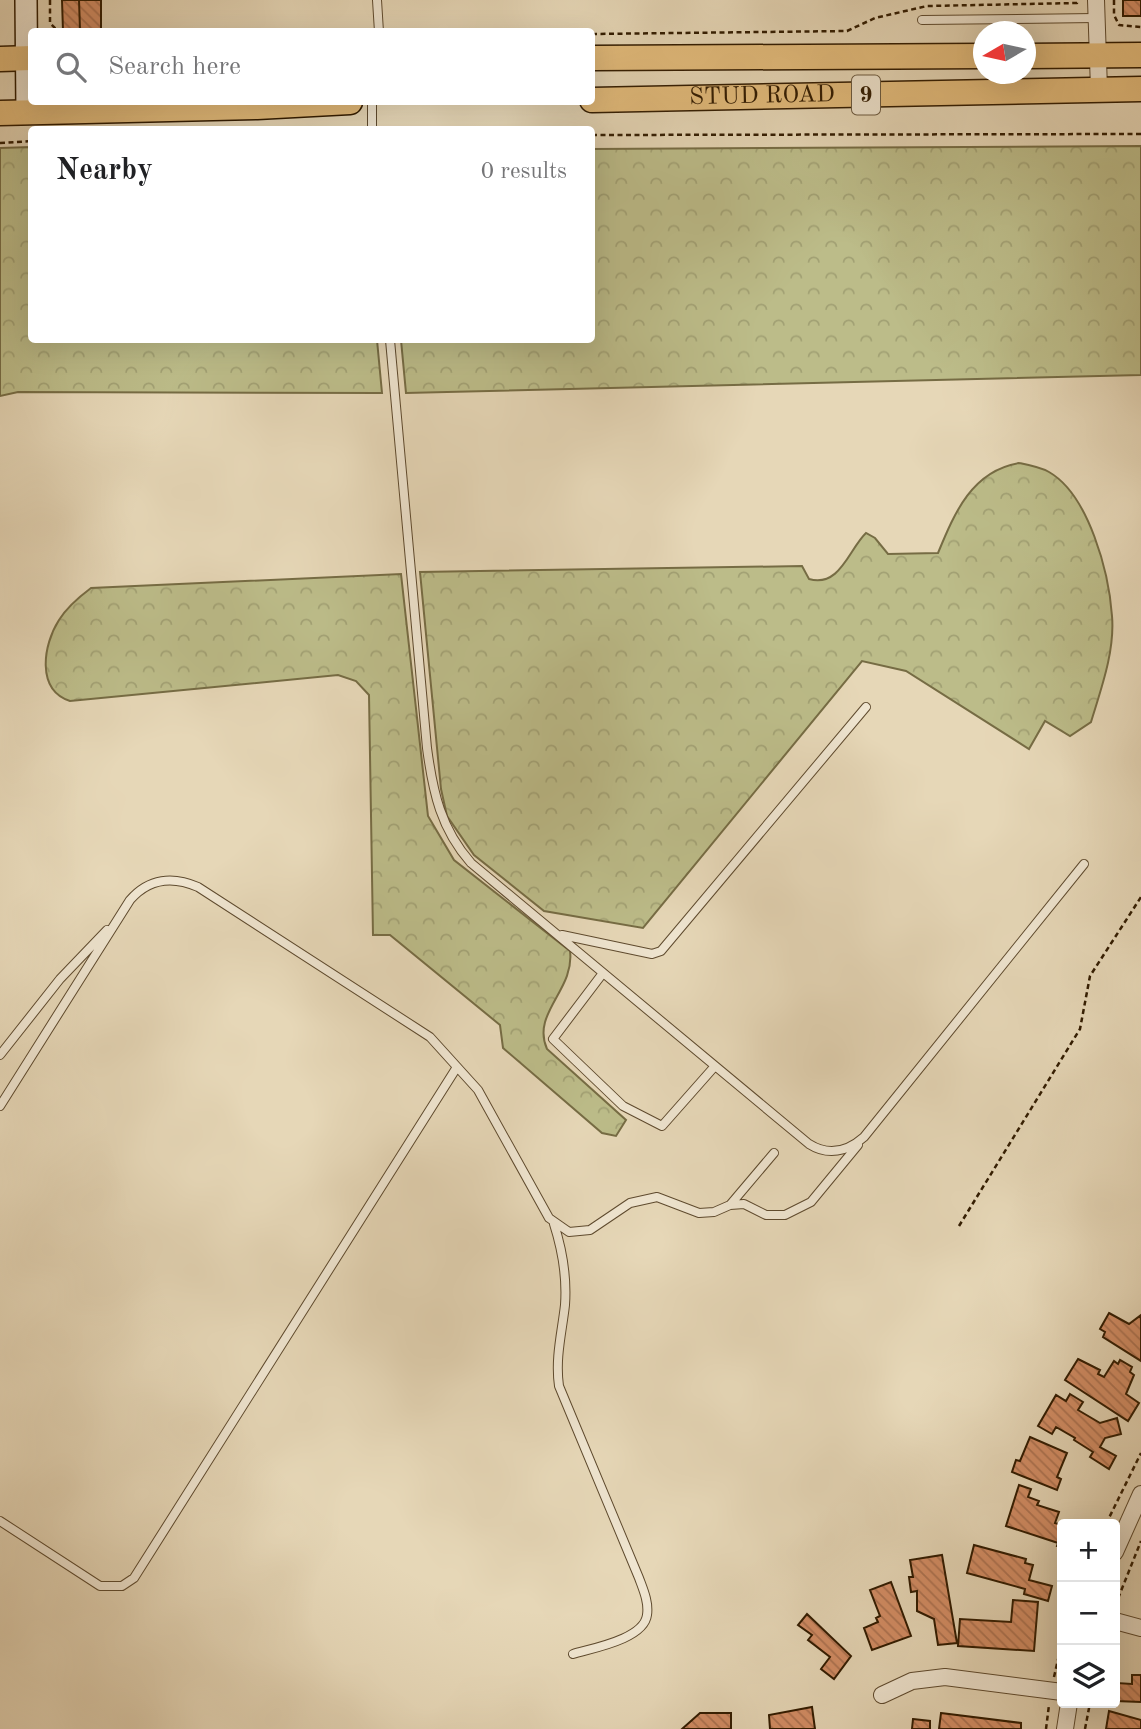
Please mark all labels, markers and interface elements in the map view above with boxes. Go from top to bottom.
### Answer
north arrow [973,21,1036,84]
search box [28,28,595,105]
icon: search [52,48,90,86]
text: Search here [108,54,241,80]
road number: 9 [852,76,880,114]
street label: STUD ROAD [689,83,835,110]
text: Nearby [56,156,153,186]
text: 0 results [481,160,567,183]
map controls [1057,1519,1120,1708]
button: + [1057,1519,1120,1582]
button: − [1057,1582,1120,1645]
button: layers [1057,1645,1120,1708]

